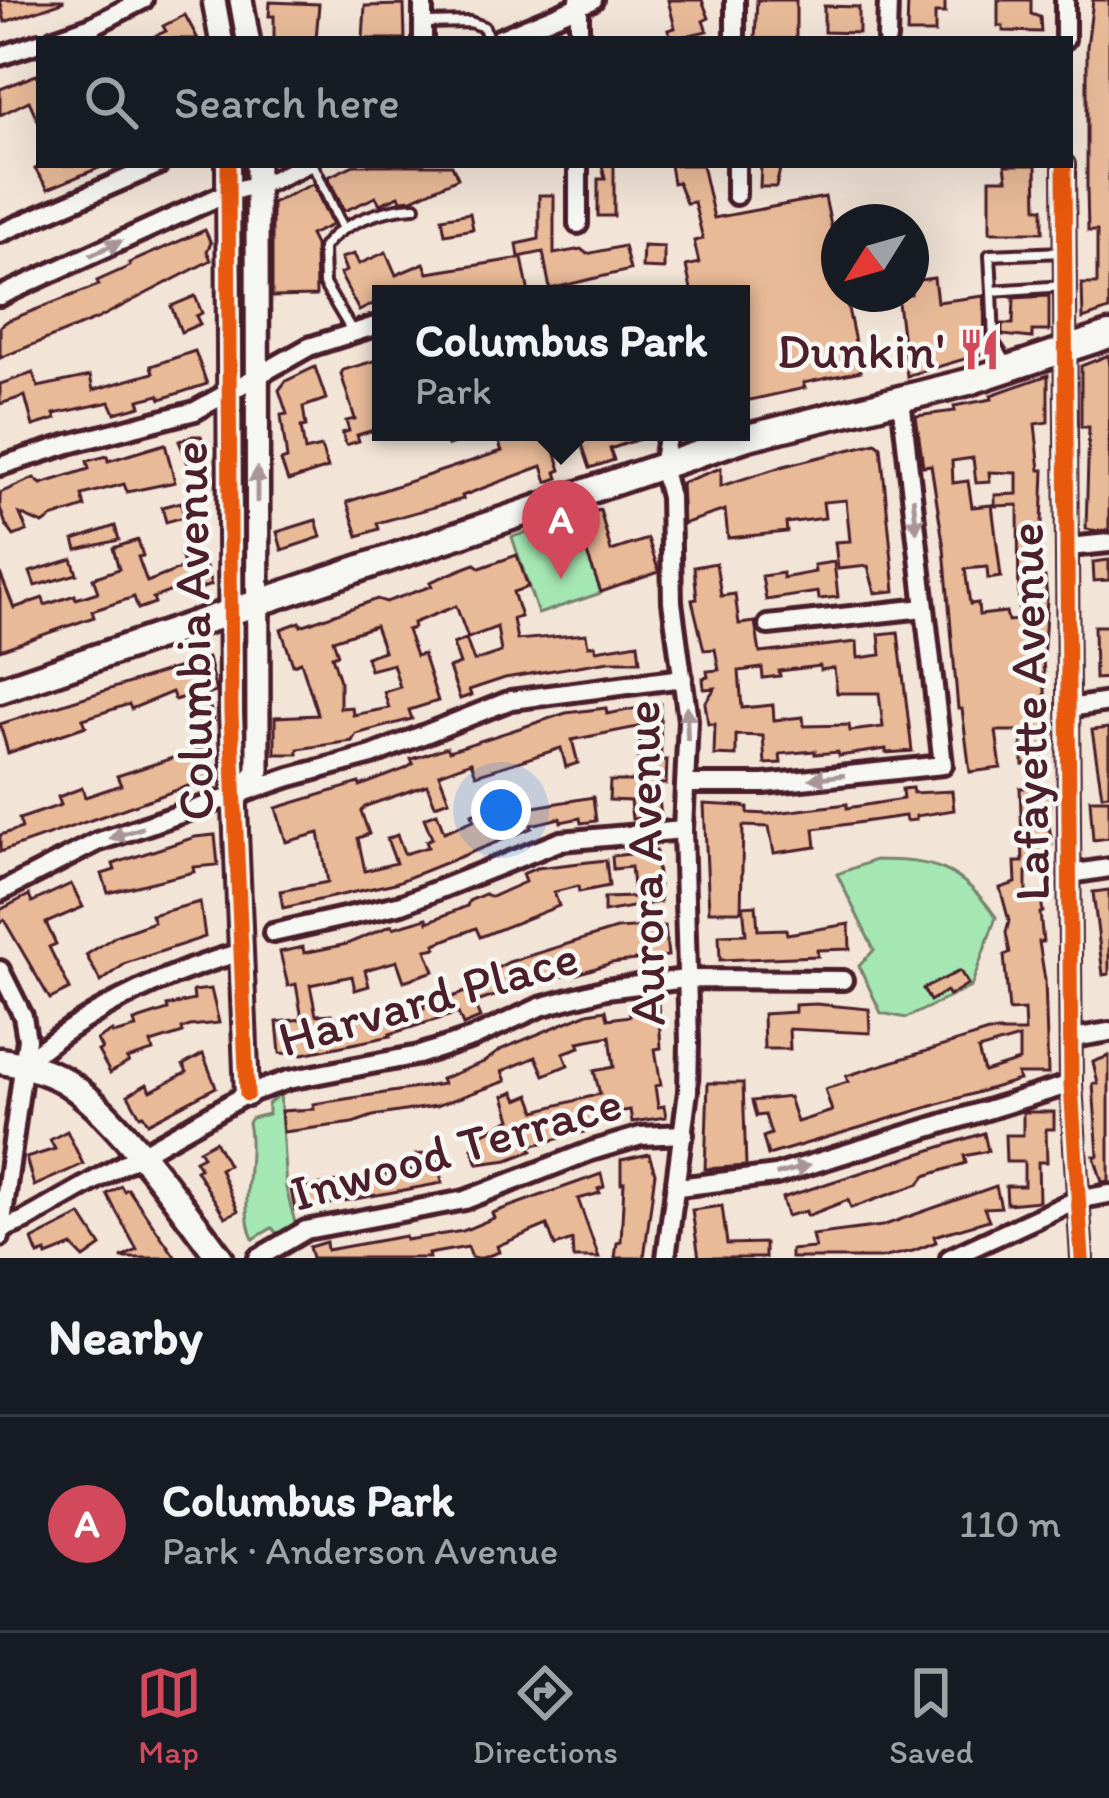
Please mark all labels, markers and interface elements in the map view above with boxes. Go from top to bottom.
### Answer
search box [36,36,1073,168]
icon: search [78,69,144,135]
text: Search here [174,75,400,129]
north arrow [821,204,929,312]
one-way arrow [89,237,124,257]
popup [372,285,750,441]
text: Columbus Park [415,313,707,367]
place label: Dunkin' [777,320,945,381]
restaurant icon: Dunkin' [956,327,1002,373]
text: Park [415,367,492,414]
street label: Columbia Avenue [159,441,226,821]
one-way arrow [247,465,267,503]
pin: A [522,480,600,579]
one-way arrow [906,497,925,534]
street label: Lafayette Avenue [995,522,1062,902]
street label: Aurora Avenue [611,700,678,1026]
one-way arrow [677,703,696,741]
one-way arrow [808,768,845,787]
your location [471,780,531,840]
one-way arrow [107,825,144,843]
street label: Harvard Place [271,926,585,1069]
street label: Inwood Terrace [284,1071,629,1224]
one-way arrow [775,1159,812,1178]
text: Nearby [48,1306,203,1367]
text: Columbus Park [162,1473,454,1527]
text: A [75,1500,99,1547]
text: 110 m [959,1500,1061,1547]
text: Park · Anderson Avenue [162,1527,558,1574]
tab: Map [136,1660,202,1771]
tab: Directions [473,1660,618,1771]
tab: Saved [889,1660,973,1771]

